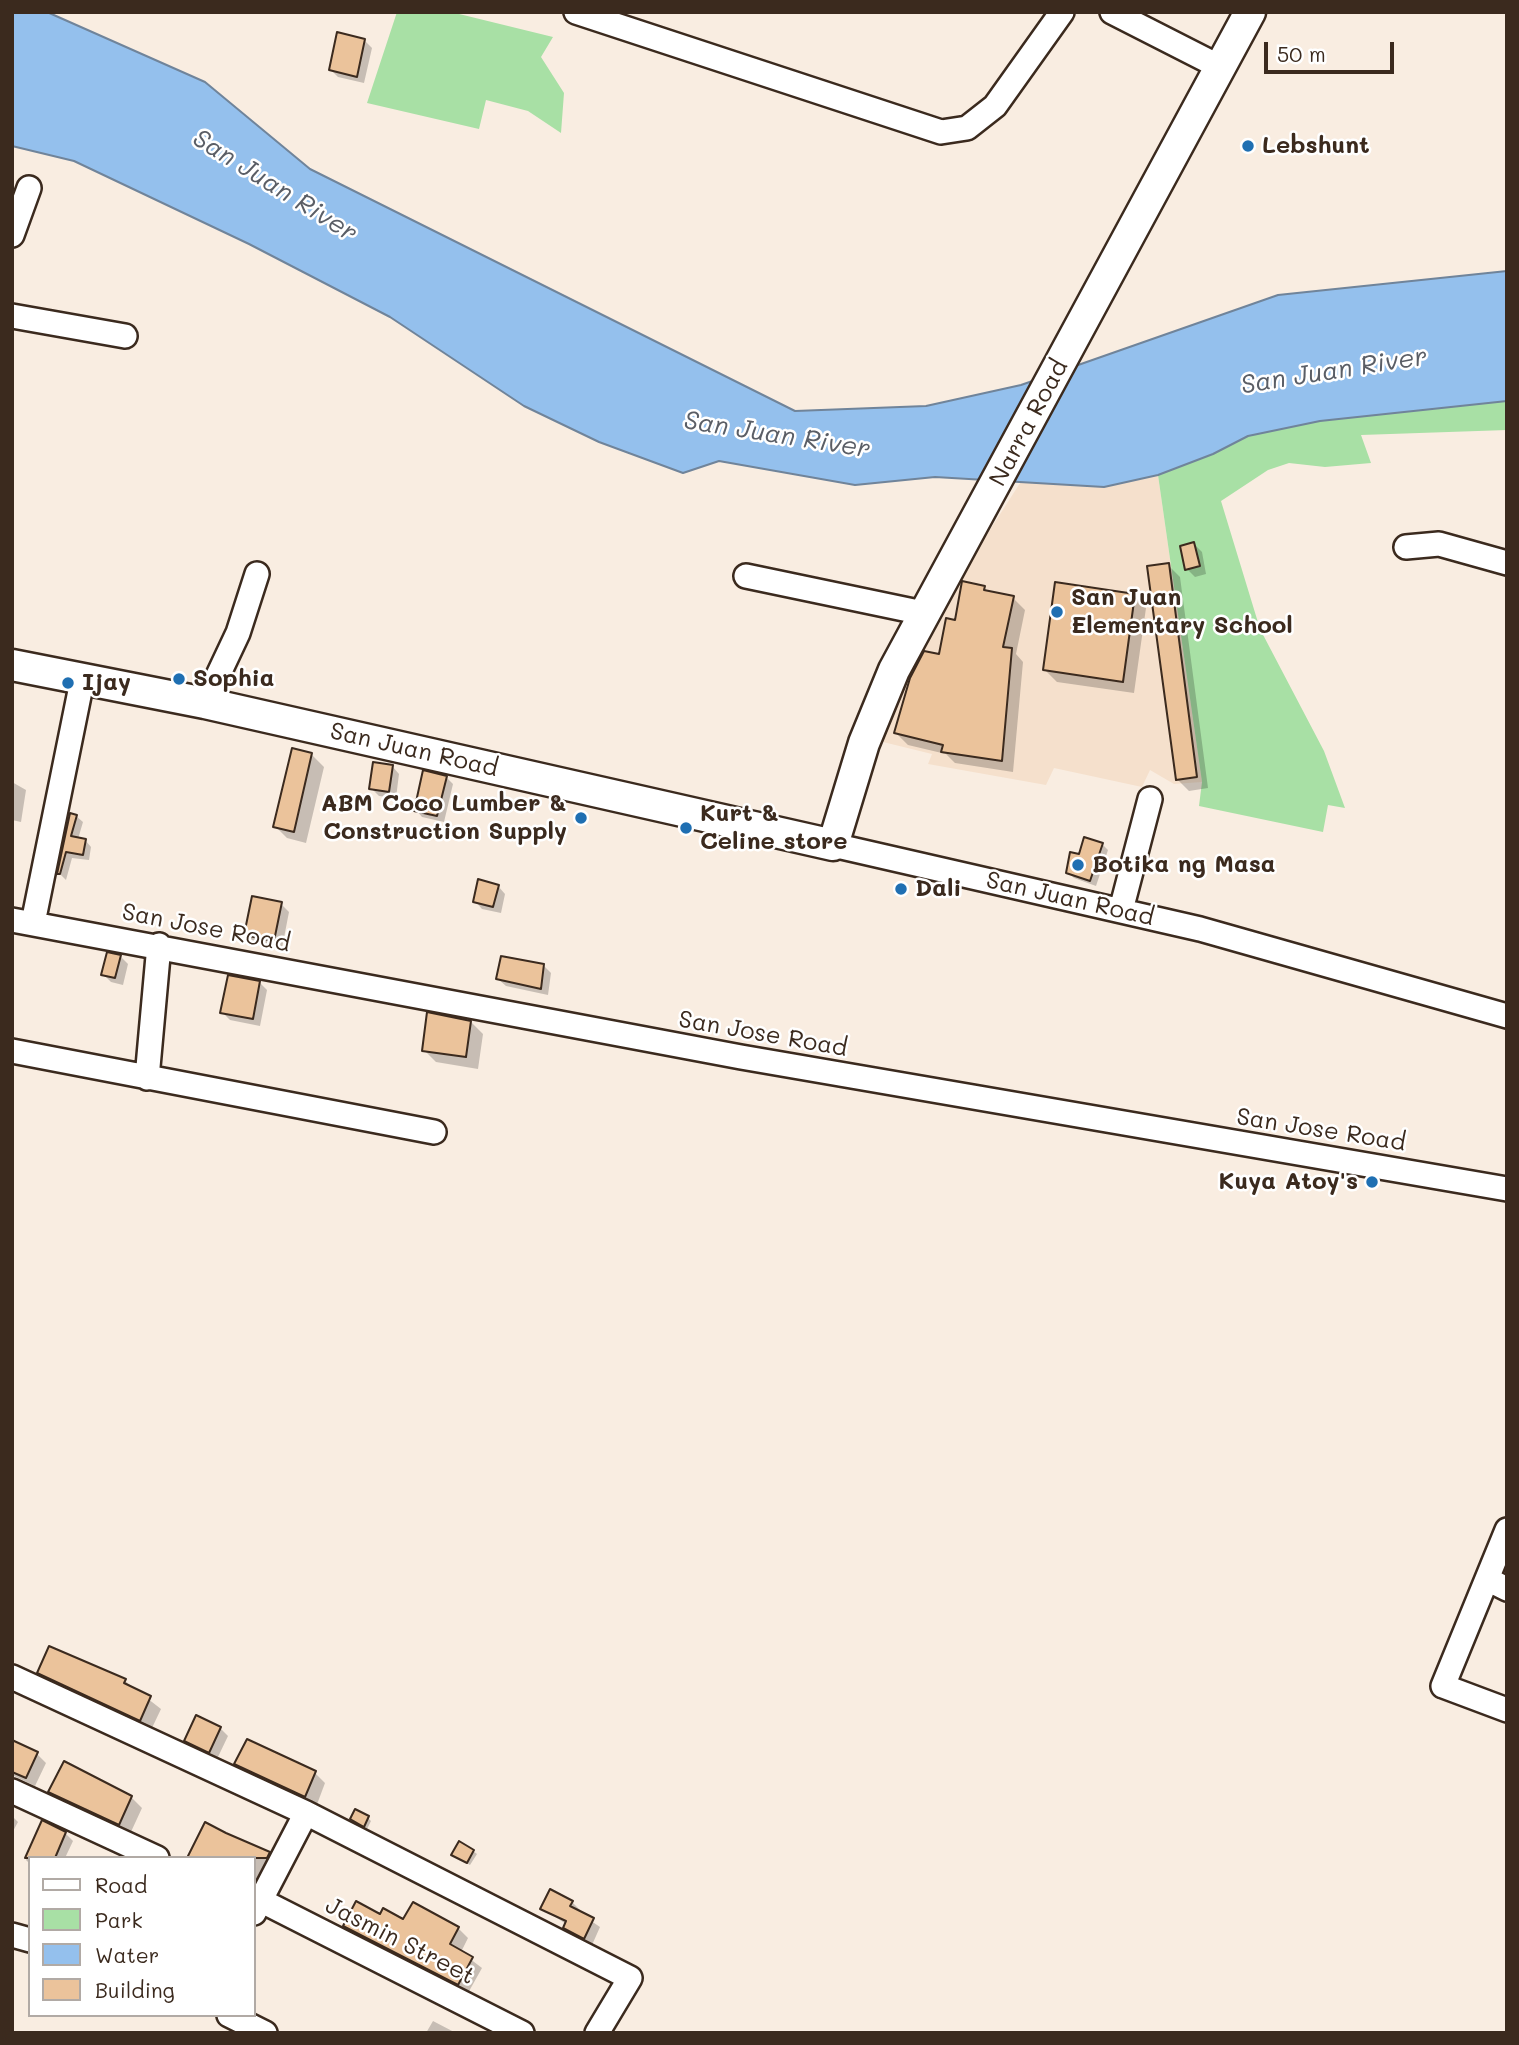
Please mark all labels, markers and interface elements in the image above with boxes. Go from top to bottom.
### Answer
scale bar [1267,28,1396,72]
text: 50 m [1277,40,1326,67]
water label: San Juan River [187,123,363,249]
place label: Lebshunt [1262,132,1370,160]
marker: Lebshunt [1240,138,1256,154]
water label: San Juan River [1238,341,1430,401]
street label: Narra Road [984,355,1074,491]
water label: San Juan River [681,405,873,465]
place label: San Juan Elementary School [1071,584,1293,640]
marker: San Juan Elementary School [1049,604,1065,620]
place label: Sophia [193,665,275,693]
place label: Ijay [82,669,131,697]
marker: Sophia [171,671,187,687]
marker: Ijay [60,675,76,691]
street label: San Juan Road [327,717,501,783]
place label: ABM Coco Lumber & Construction Supply [321,790,567,846]
place label: Kurt & Celine store [700,800,848,856]
marker: ABM Coco Lumber & Construction Supply [573,810,589,826]
marker: Kurt & Celine store [678,820,694,836]
place label: Botika ng Masa [1092,851,1276,879]
marker: Botika ng Masa [1070,857,1086,873]
street label: San Juan Road [983,866,1157,932]
place label: Dali [915,875,962,903]
marker: Dali [893,881,909,897]
street label: San Jose Road [119,898,293,958]
street label: San Jose Road [676,1005,850,1063]
street label: San Jose Road [1234,1102,1408,1158]
place label: Kuya Atoy's [1219,1168,1358,1196]
marker: Kuya Atoy's [1364,1174,1380,1190]
legend [28,1856,256,2017]
text: Road [95,1871,147,1898]
street label: Jasmin Street [321,1891,479,1991]
text: Park [95,1906,143,1933]
text: Water [95,1941,159,1968]
text: Building [95,1976,175,2003]

